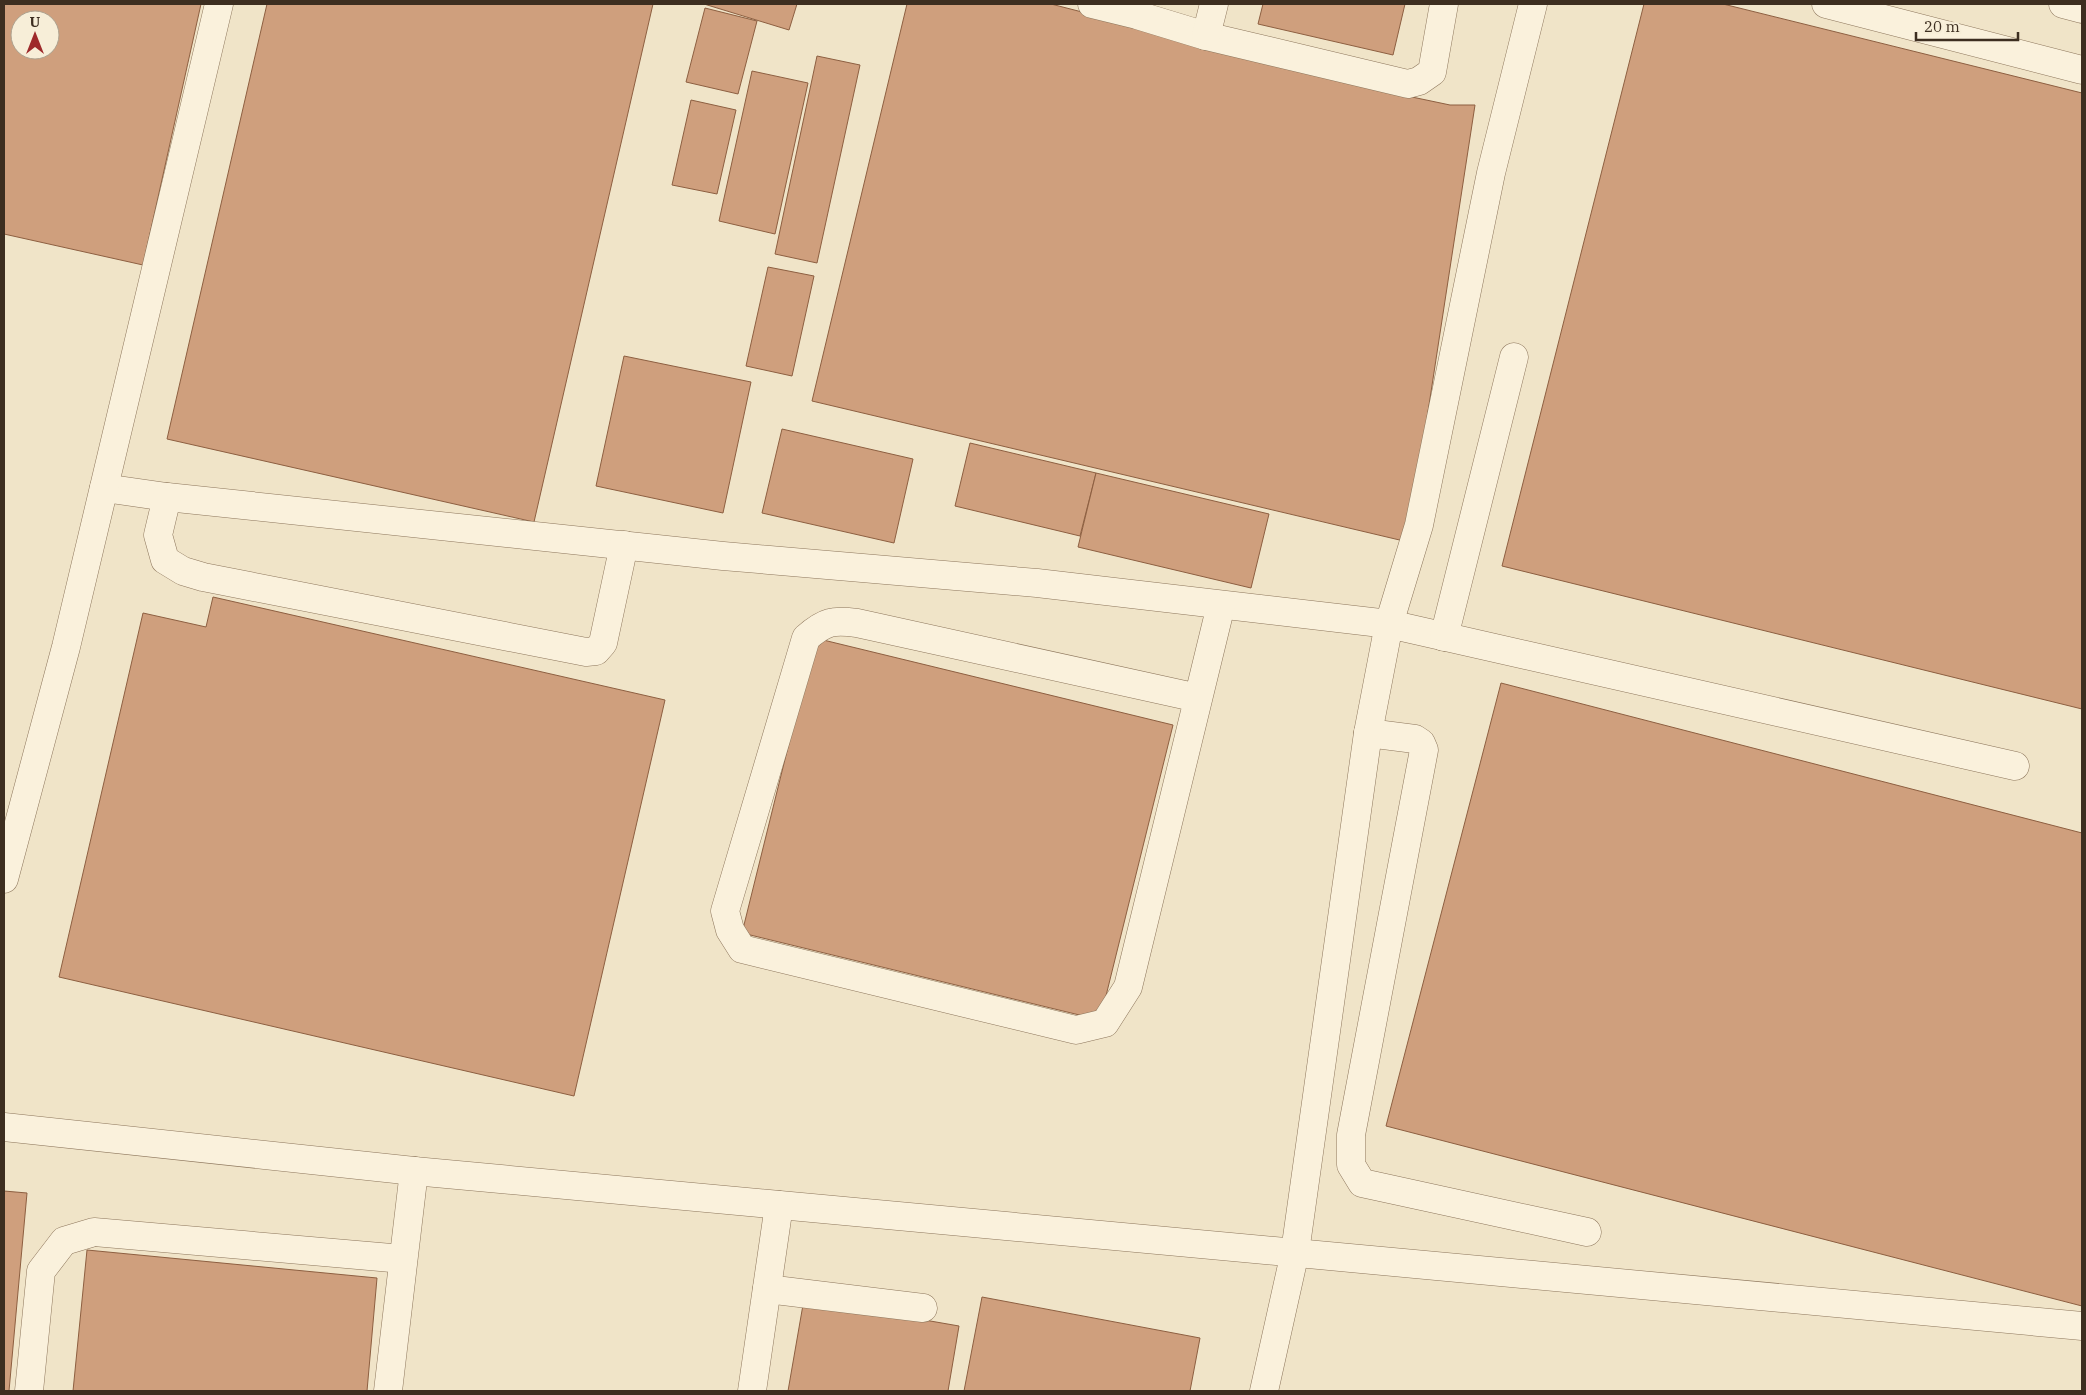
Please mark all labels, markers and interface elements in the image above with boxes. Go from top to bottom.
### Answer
north arrow [10,10,60,60]
scale bar [1916,10,2018,42]
text: U [30,13,41,31]
text: 20 m [1924,17,1960,36]

